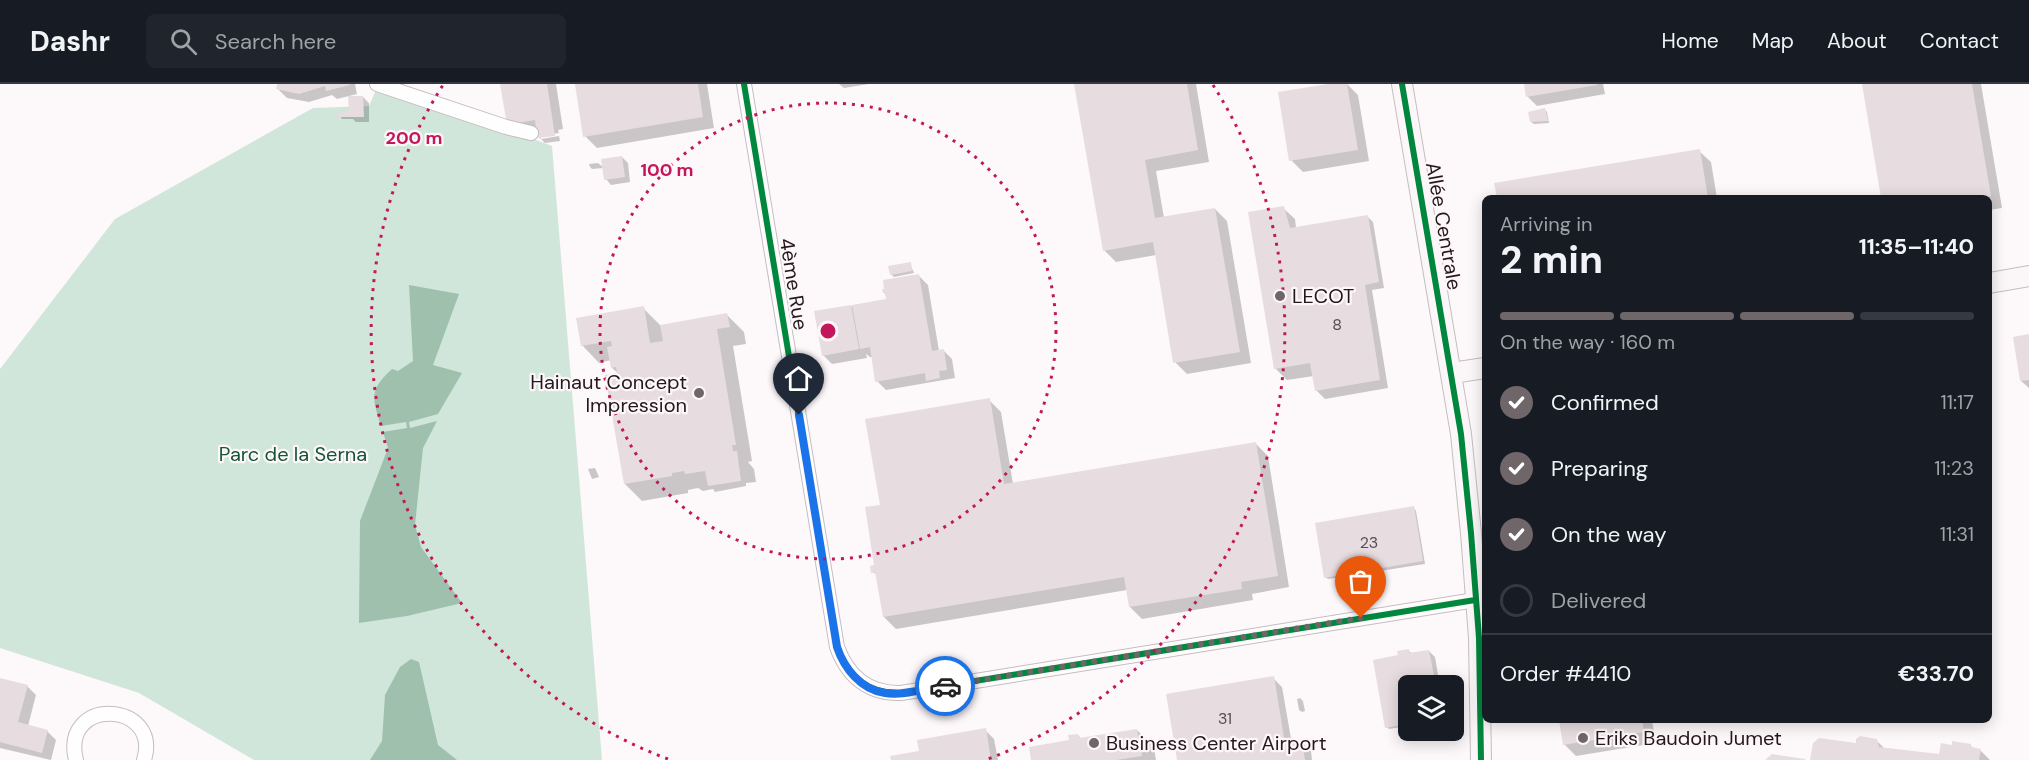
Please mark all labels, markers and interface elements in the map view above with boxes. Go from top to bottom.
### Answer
search box [146,14,566,68]
text: Dashr [30,23,110,60]
icon: search [167,25,200,58]
text: Search here [215,27,336,56]
text: Home [1661,27,1719,55]
text: Map [1752,27,1794,55]
text: About [1827,27,1887,55]
text: Contact [1920,27,1999,55]
text: 200 m [386,126,442,150]
text: 100 m [640,158,694,182]
street label: Allée Centrale [1420,160,1468,292]
text: Arriving in [1500,211,1592,237]
text: 11:35–11:40 [1859,232,1974,261]
text: 2 min [1500,234,1603,285]
street label: 4ème Rue [774,236,814,332]
place label: LECOT [1292,283,1354,309]
marker: LECOT [1273,289,1287,303]
house number: 8 [1332,314,1342,335]
centre of rings [818,321,838,341]
text: On the way · 160 m [1500,329,1675,355]
pin [773,353,824,415]
icon: home [782,362,815,395]
place label: Hainaut Concept Impression [530,369,687,418]
marker: Hainaut Concept Impression [692,386,706,400]
icon: check [1500,386,1533,419]
text: Confirmed [1551,388,1659,417]
text: 11:17 [1941,389,1974,415]
park label: Parc de la Serna [219,441,367,467]
icon: check [1500,452,1533,485]
text: Preparing [1551,454,1648,483]
text: 11:23 [1934,455,1974,481]
icon: check [1500,518,1533,551]
text: On the way [1551,520,1666,549]
text: 11:31 [1940,521,1974,547]
house number: 23 [1360,532,1378,553]
pin [1335,556,1386,618]
icon: bag [1344,565,1377,598]
text: Delivered [1551,586,1646,615]
courier [915,656,975,716]
text: Order #4410 [1500,659,1631,688]
text: €33.70 [1898,659,1974,688]
icon: car [929,670,962,703]
map controls [1398,675,1464,741]
button: layers [1398,675,1464,741]
house number: 31 [1218,708,1232,729]
place label: Eriks Baudoin Jumet [1595,725,1782,751]
place label: Business Center Airport [1106,730,1327,756]
marker: Eriks Baudoin Jumet [1576,731,1590,745]
marker: Business Center Airport [1087,736,1101,750]

